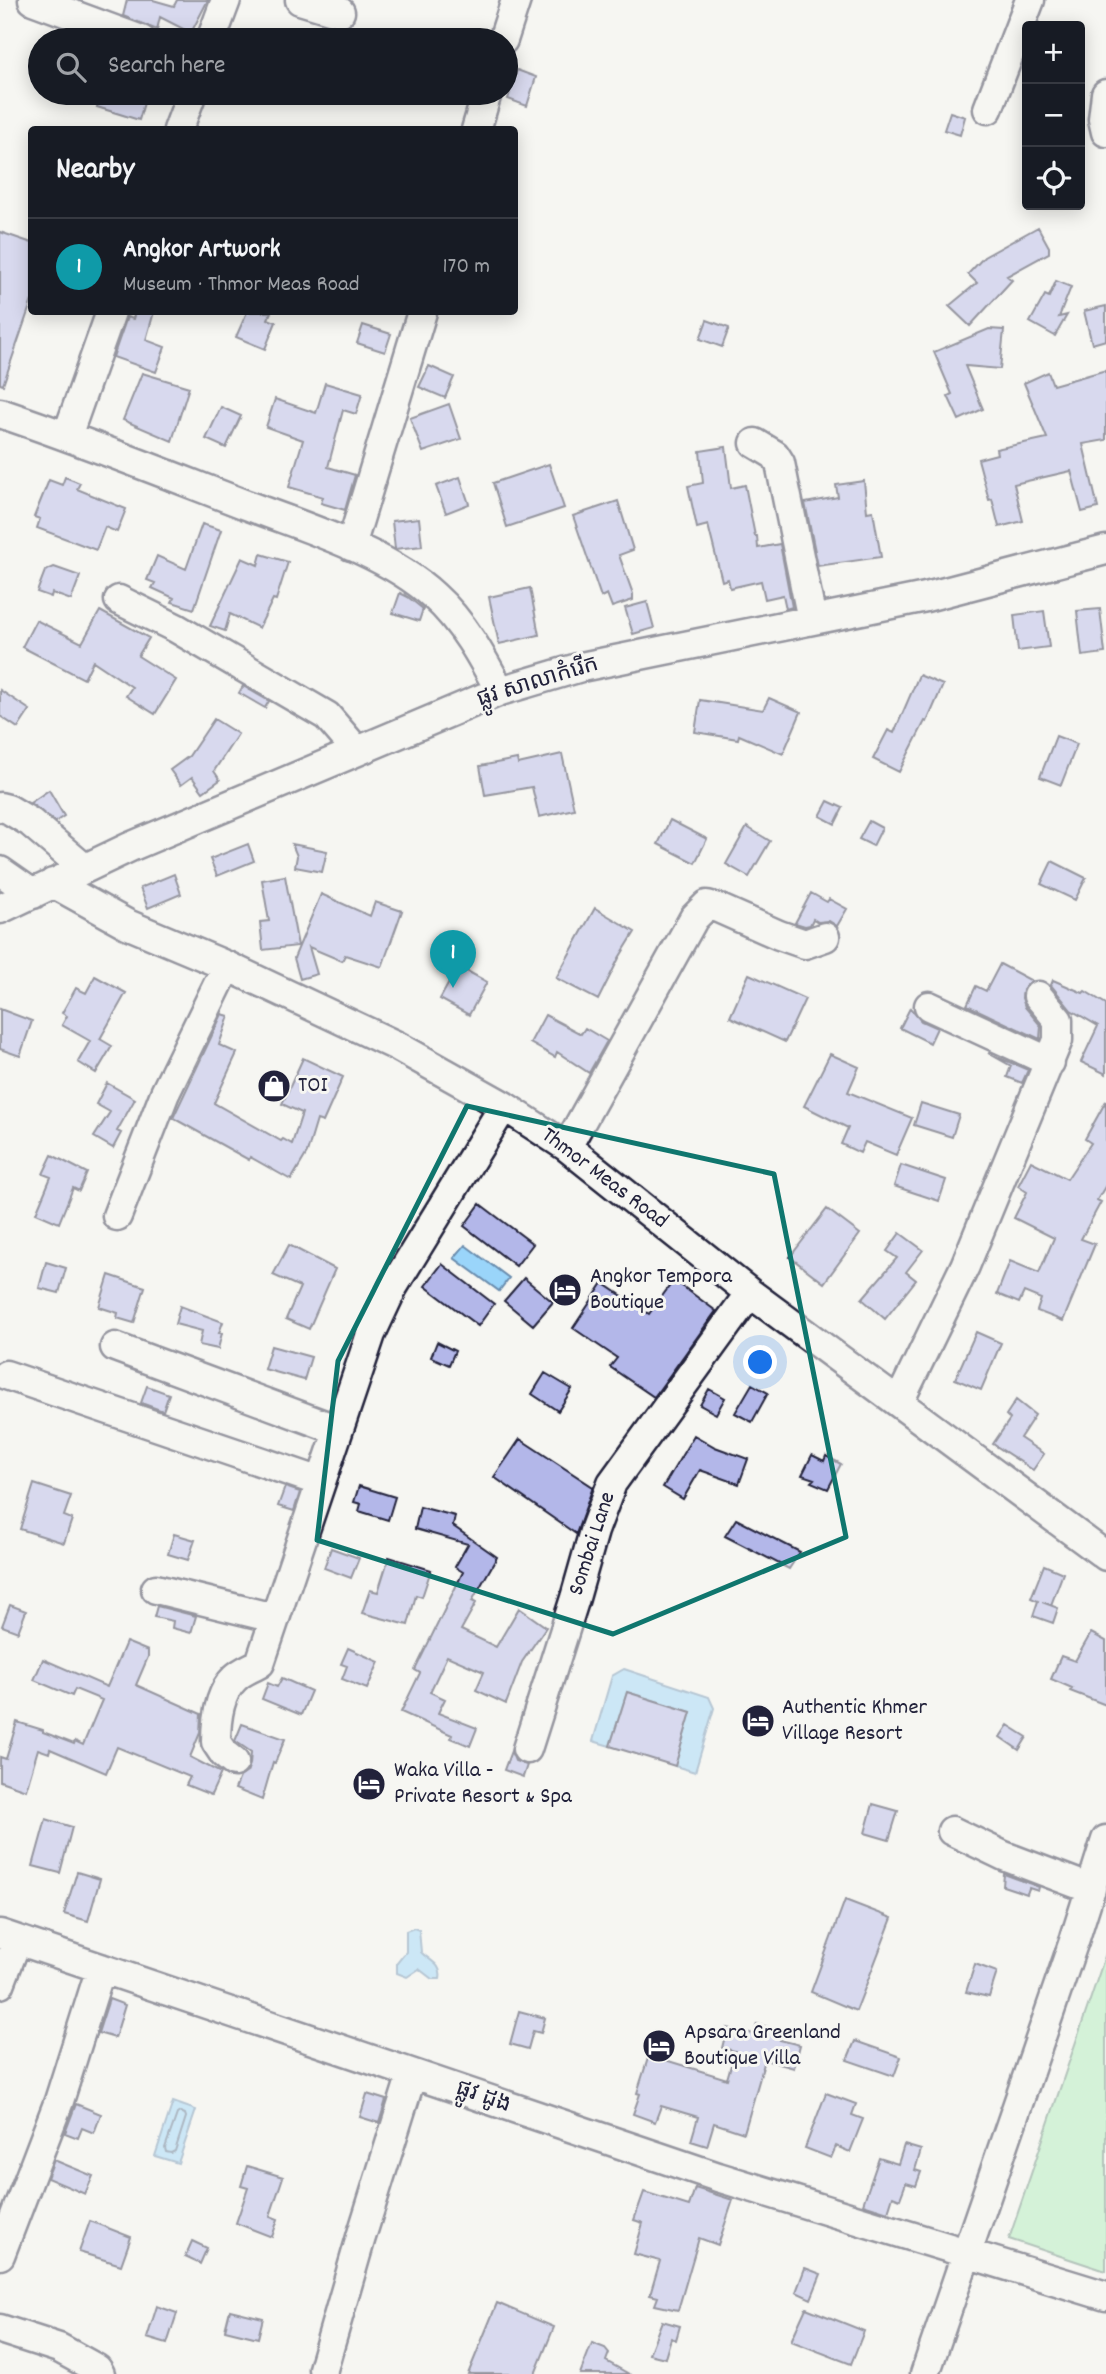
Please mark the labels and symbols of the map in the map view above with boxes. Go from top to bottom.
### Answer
street label: ផ្លូវ សាលាកំរើក [473,648,604,719]
pin: 1 [430,930,476,988]
shop icon: TOI [255,1067,293,1105]
place label: TOI [298,1070,328,1103]
street label: Thmor Meas Road [533,1120,675,1238]
place label: Angkor Tempora Boutique [590,1261,733,1320]
hotel icon: Angkor Tempora Boutique [546,1271,584,1309]
your location [743,1345,777,1379]
street label: Sombai Lane [561,1488,625,1600]
place label: Authentic Khmer Village Resort [782,1692,928,1751]
hotel icon: Authentic Khmer Village Resort [739,1702,777,1740]
place label: Waka Villa - Private Resort & Spa [394,1755,573,1814]
hotel icon: Waka Villa - Private Resort & Spa [350,1765,388,1803]
place label: Apsara Greenland Boutique Villa [684,2017,841,2076]
hotel icon: Apsara Greenland Boutique Villa [640,2027,678,2065]
street label: ផ្លូវ ដូង [450,2073,515,2125]

